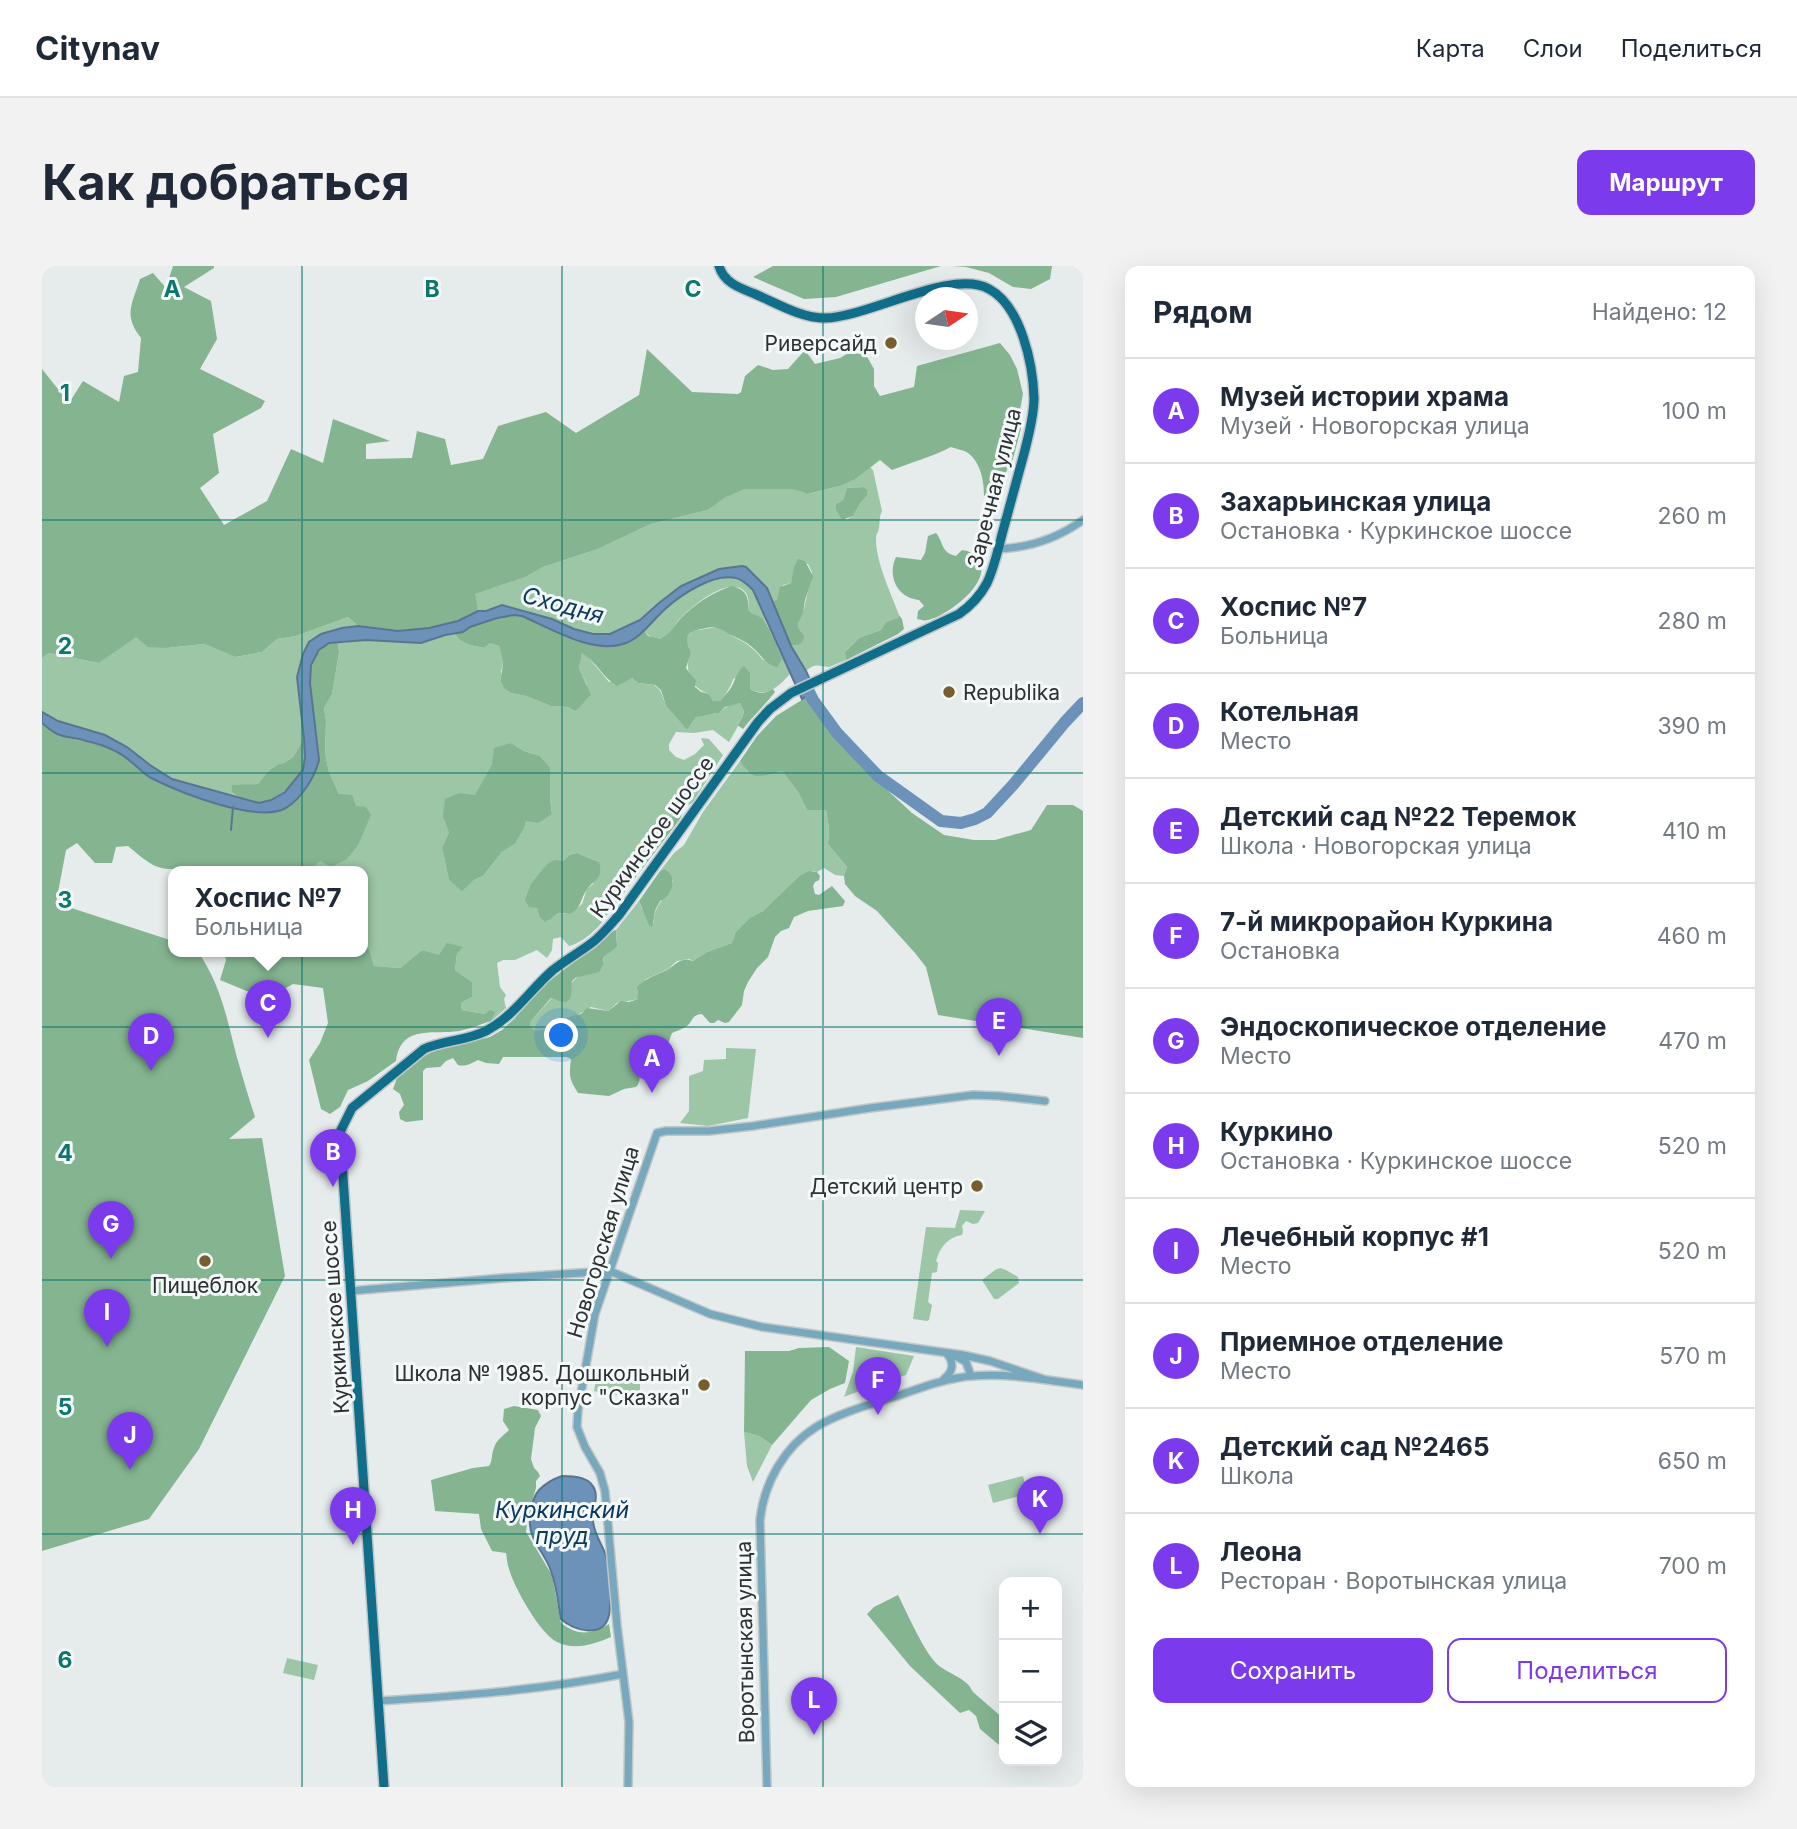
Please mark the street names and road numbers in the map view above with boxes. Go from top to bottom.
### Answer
street label: Заречная улица [962,406,1026,570]
street label: Куркинское шоссе [585,751,719,923]
street label: Новогорская улица [562,1143,644,1341]
street label: Куркинское шоссе [316,1219,354,1415]
street label: Воротынская улица [731,1541,759,1743]

